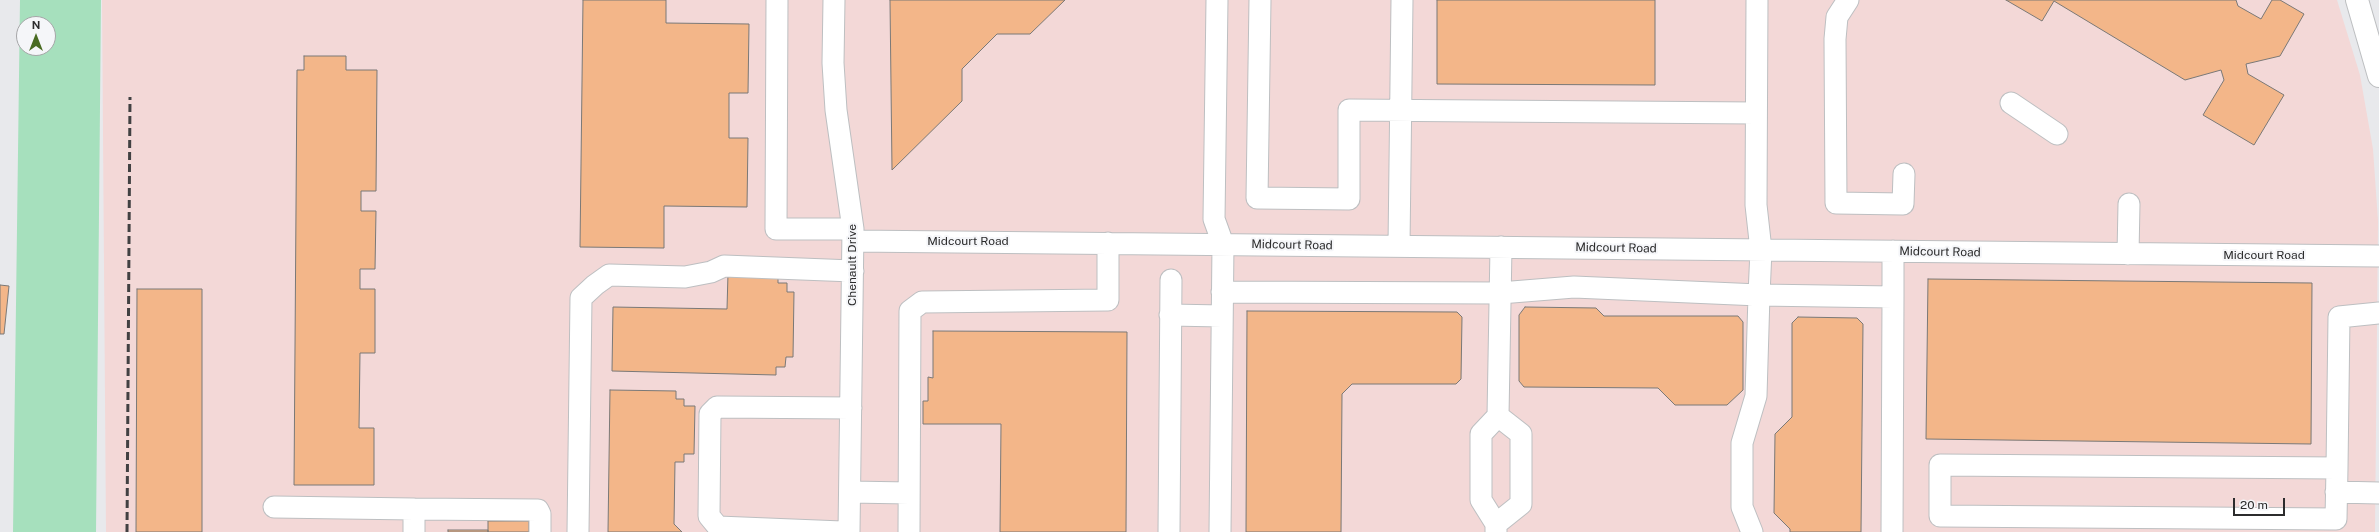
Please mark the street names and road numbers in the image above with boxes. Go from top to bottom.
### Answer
street label: Chenault Drive [845,224,859,306]
street label: Midcourt Road [927,234,1009,248]
street label: Midcourt Road [1251,237,1333,253]
street label: Midcourt Road [1575,240,1657,256]
street label: Midcourt Road [1899,244,1981,260]
street label: Midcourt Road [2223,248,2305,262]

